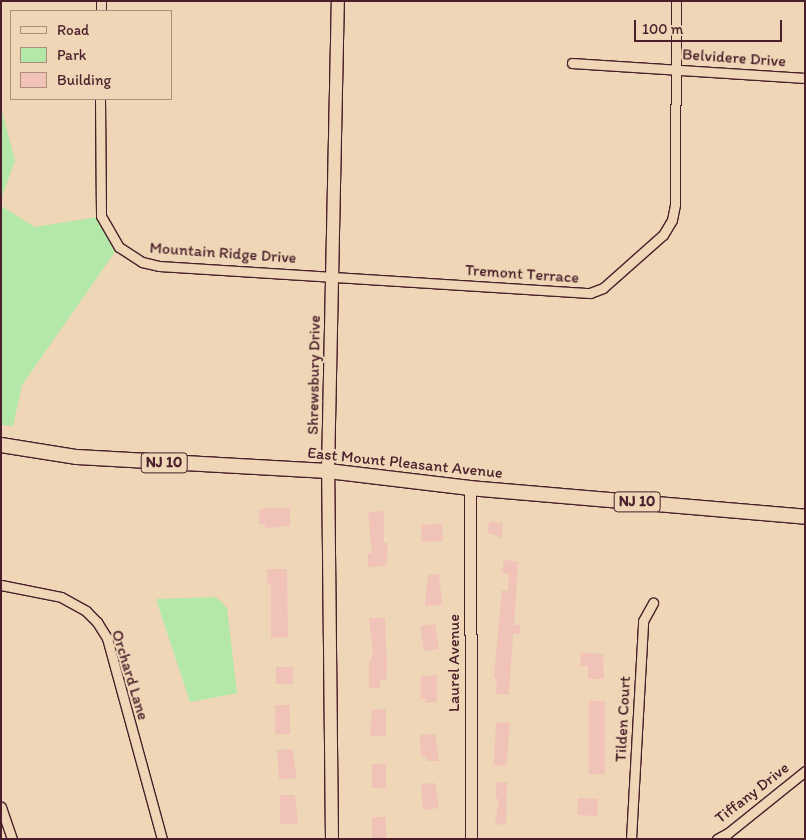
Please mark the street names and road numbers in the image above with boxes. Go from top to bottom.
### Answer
street label: Belvidere Drive [681,45,787,71]
street label: Mountain Ridge Drive [149,238,297,268]
street label: Tremont Terrace [465,261,579,287]
street label: Shrewsbury Drive [303,315,325,435]
street label: East Mount Pleasant Avenue [307,443,503,483]
road number: NJ 10 [140,450,188,476]
road number: NJ 10 [613,490,661,514]
street label: Laurel Avenue [444,614,464,712]
street label: Orchard Lane [107,627,153,723]
street label: Tilden Court [611,676,635,762]
street label: Tiffany Drive [711,758,793,828]

